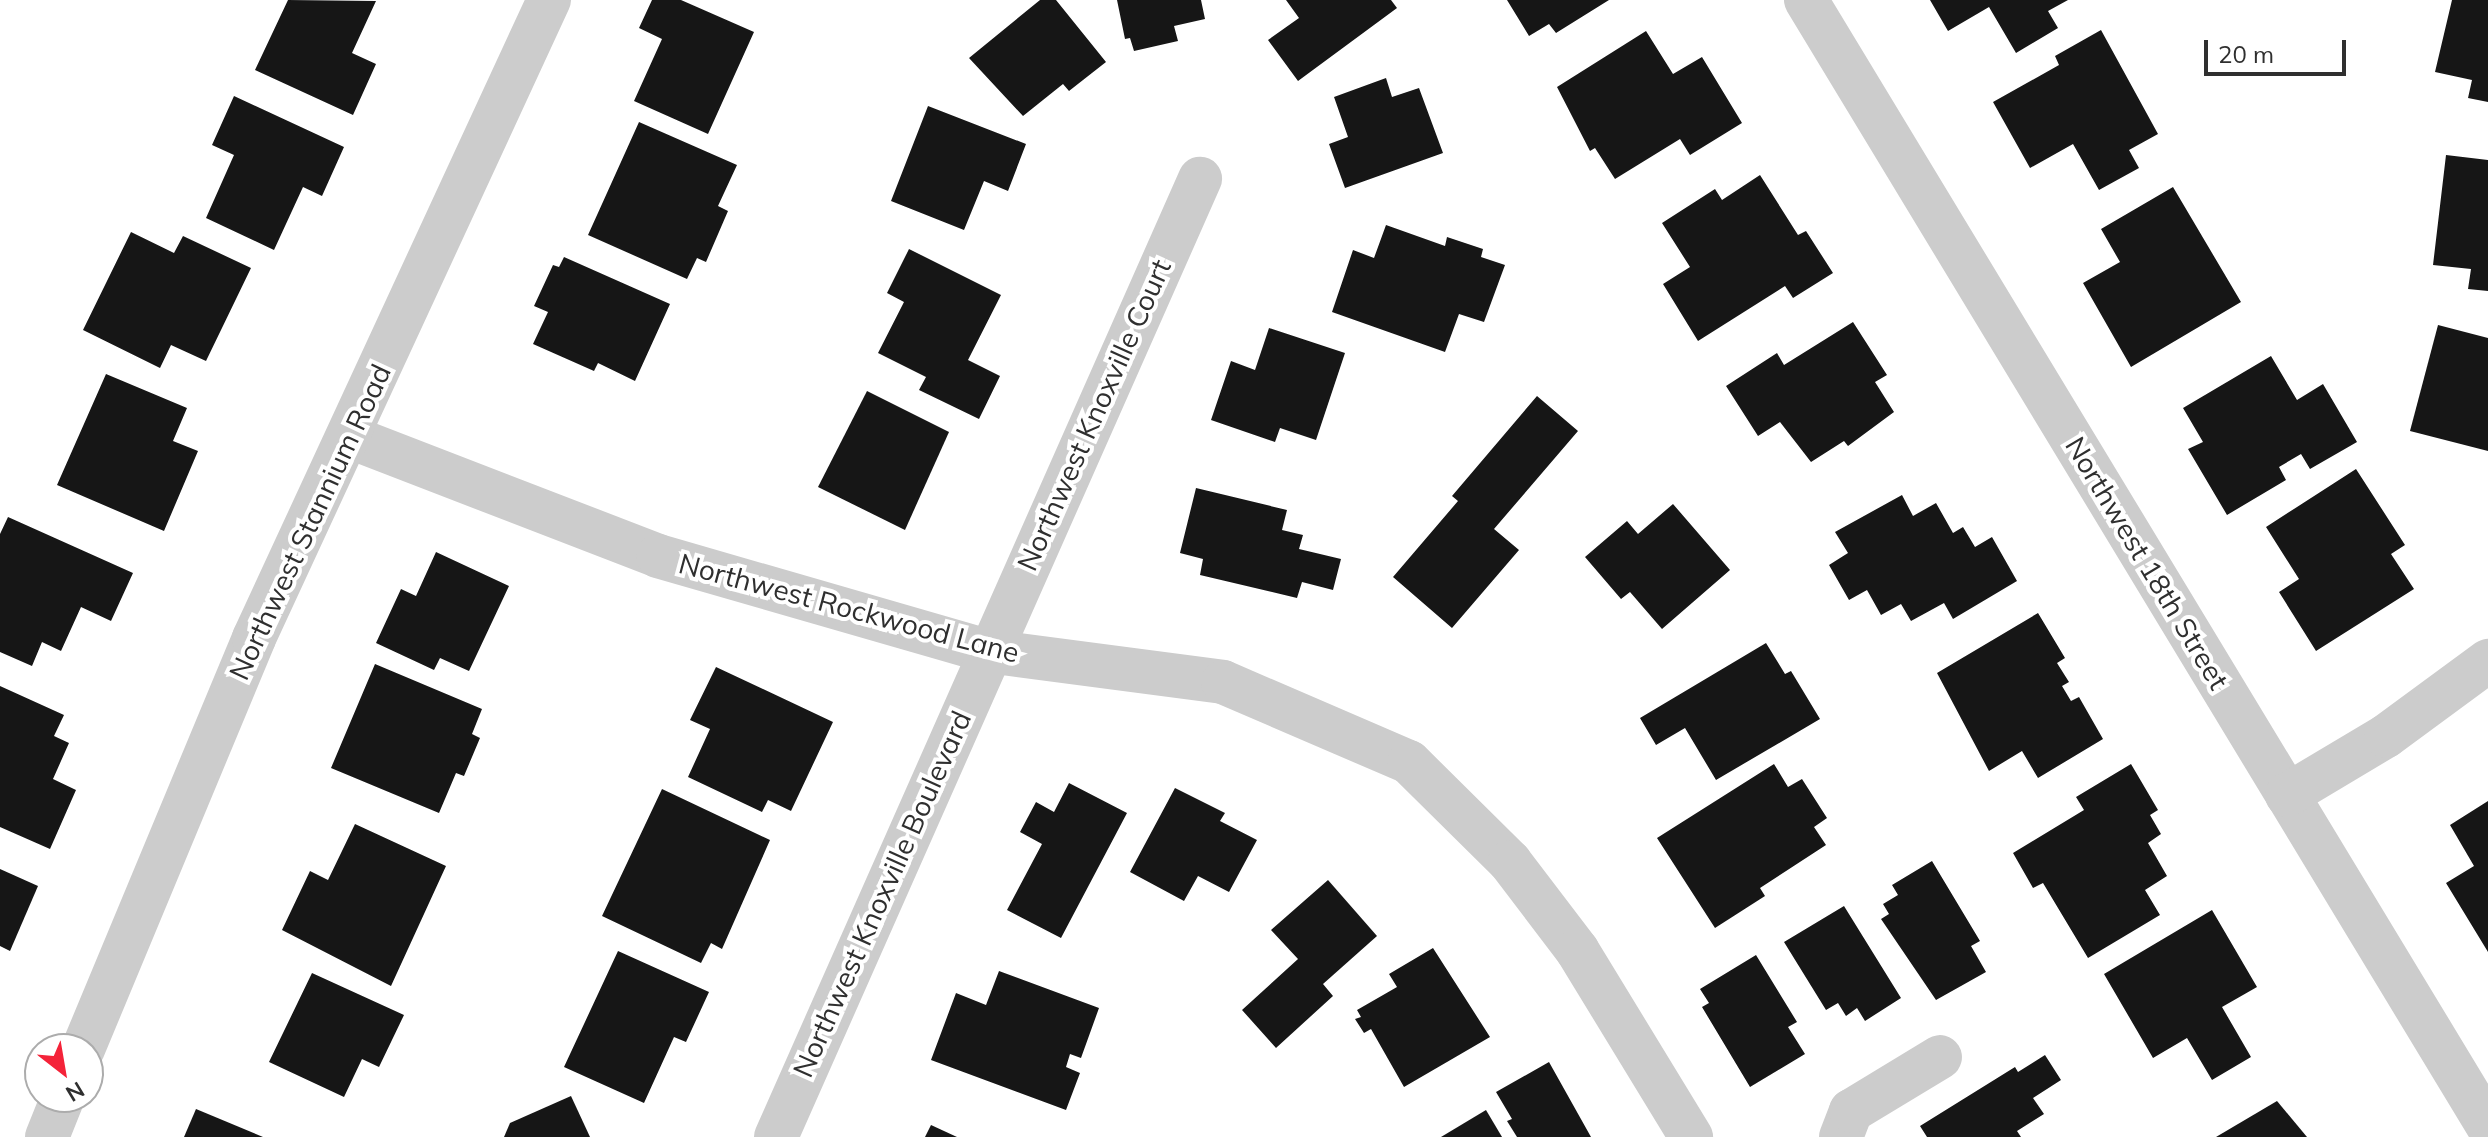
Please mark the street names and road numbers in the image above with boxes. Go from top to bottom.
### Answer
street label: Northwest Knoxville Court [1010,254,1178,576]
street label: Northwest Stannium Road [222,359,398,685]
street label: Northwest 18th Street [2058,431,2236,695]
street label: Northwest Rockwood Lane [675,546,1023,670]
street label: Northwest Knoxville Boulevard [786,706,978,1082]

